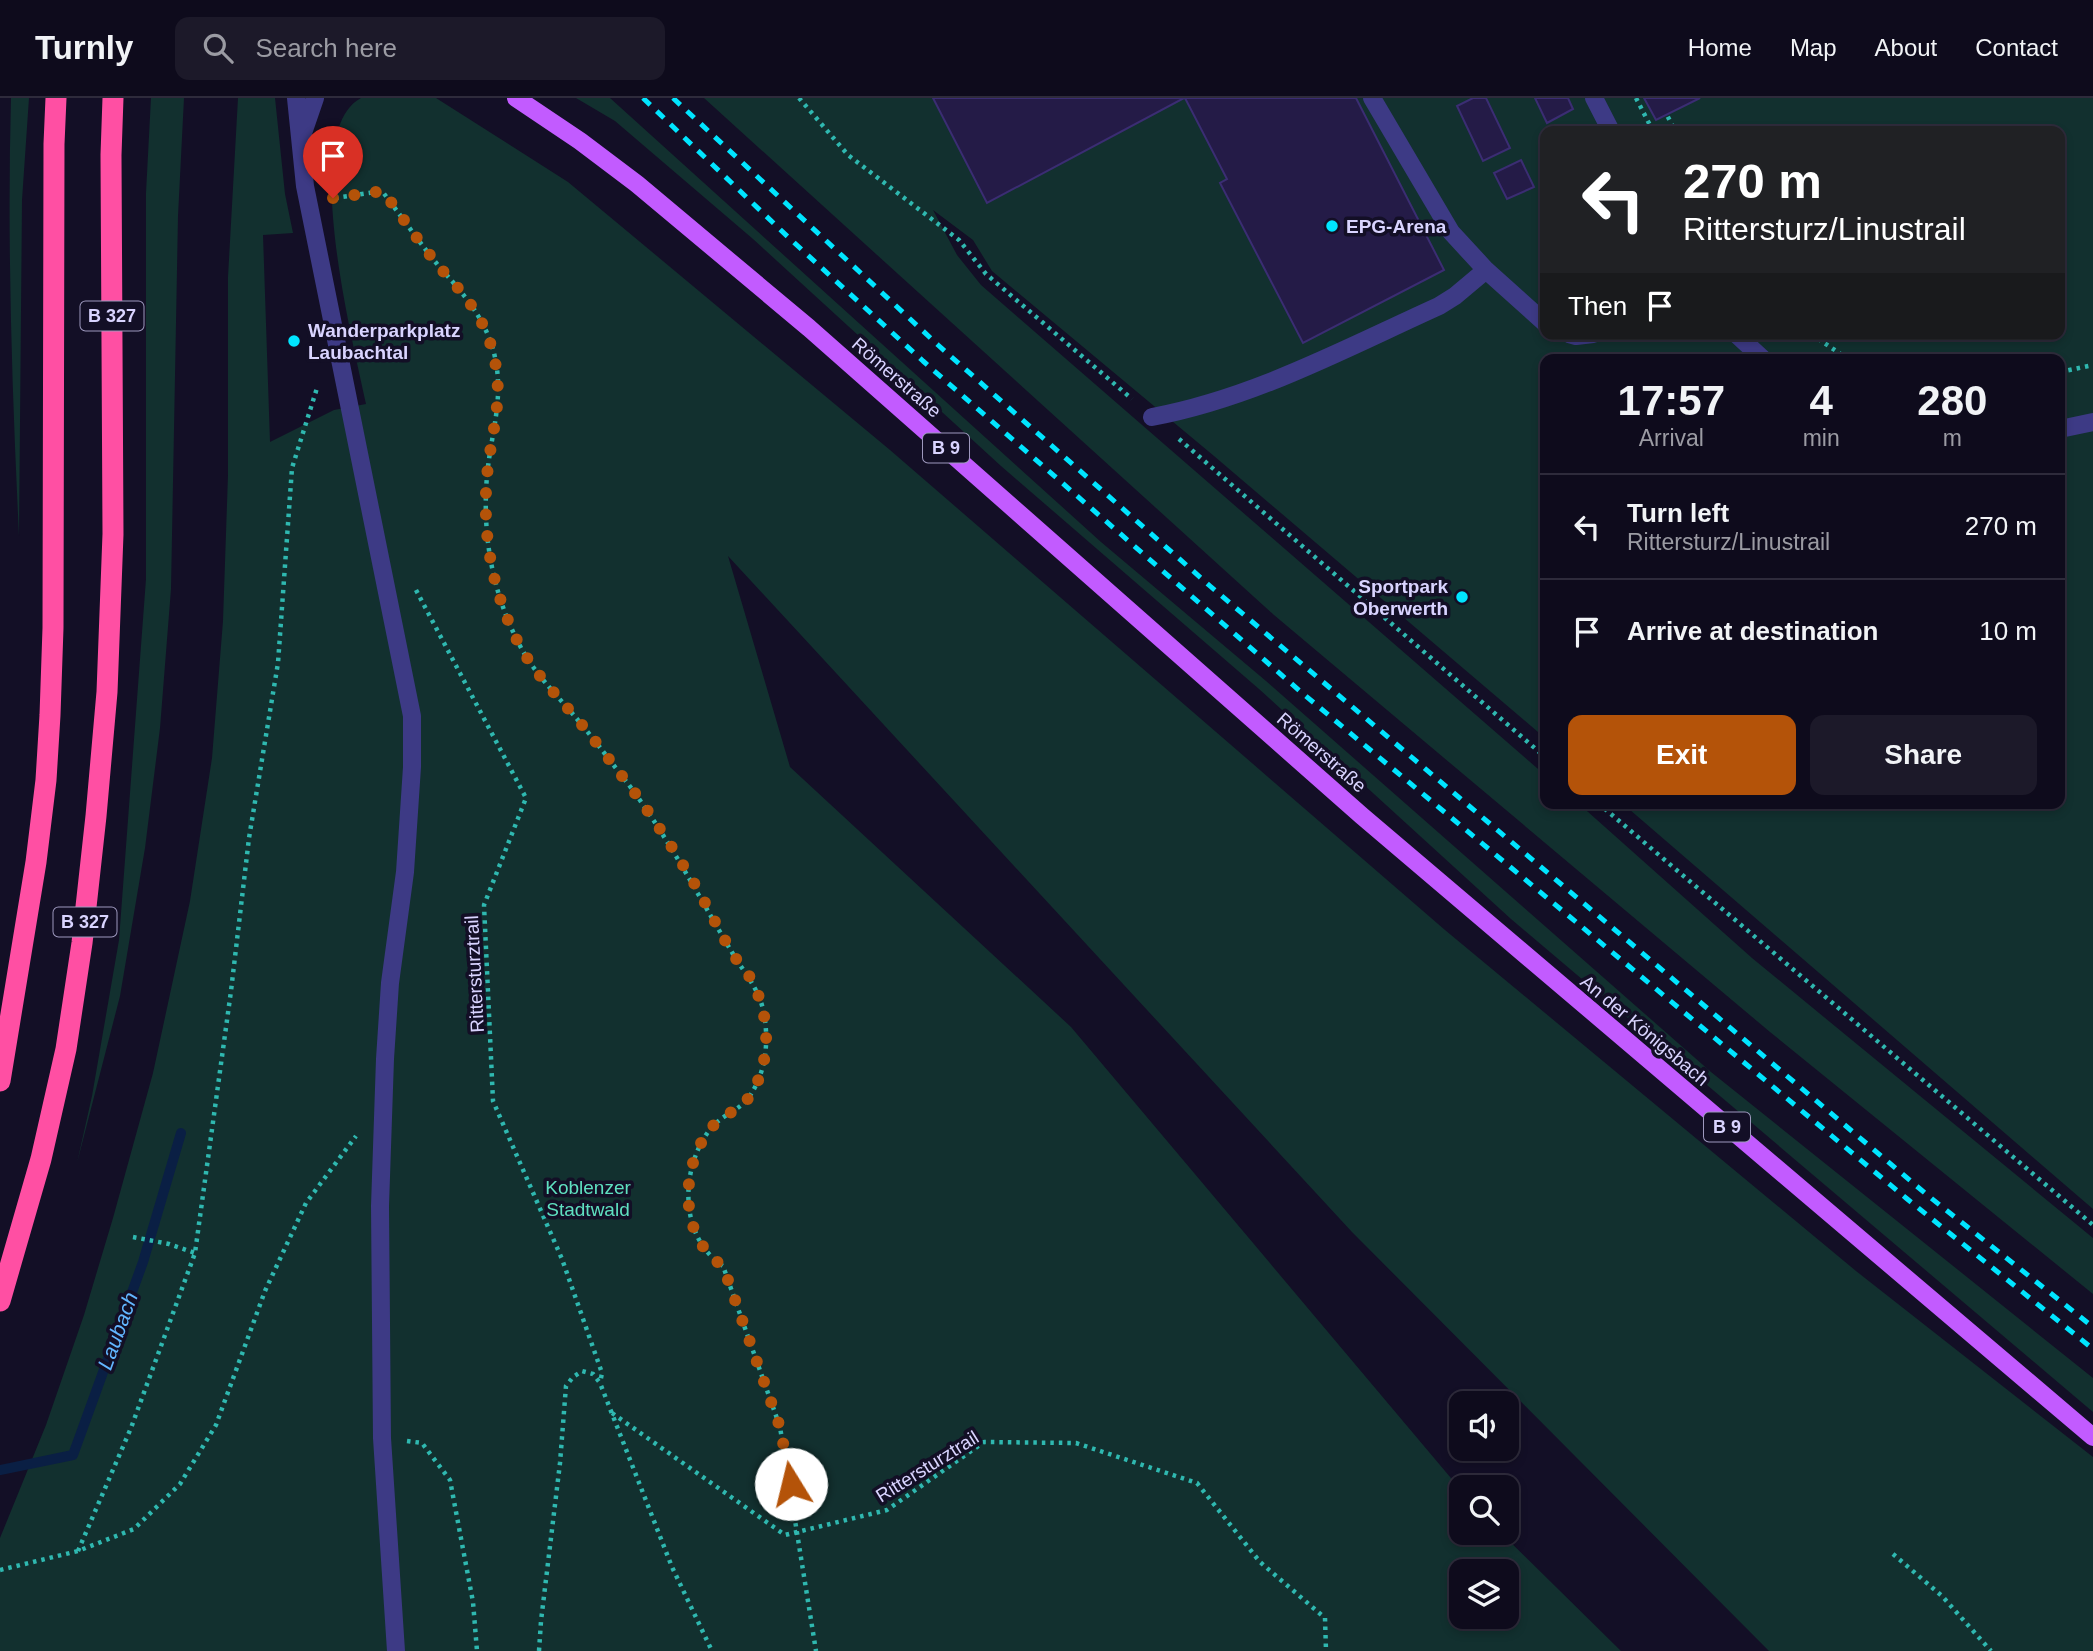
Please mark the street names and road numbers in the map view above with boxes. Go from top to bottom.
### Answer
road number: B 327 [80,302,144,330]
street label: Römerstraße [848,333,945,422]
road number: B 9 [923,434,969,462]
street label: Römerstraße [1273,708,1370,797]
road number: B 327 [54,908,116,936]
street label: Rittersturztrail [461,915,488,1033]
street label: An der Königsbach [1576,971,1713,1090]
road number: B 9 [1704,1112,1750,1142]
street label: Rittersturztrail [872,1426,983,1506]

